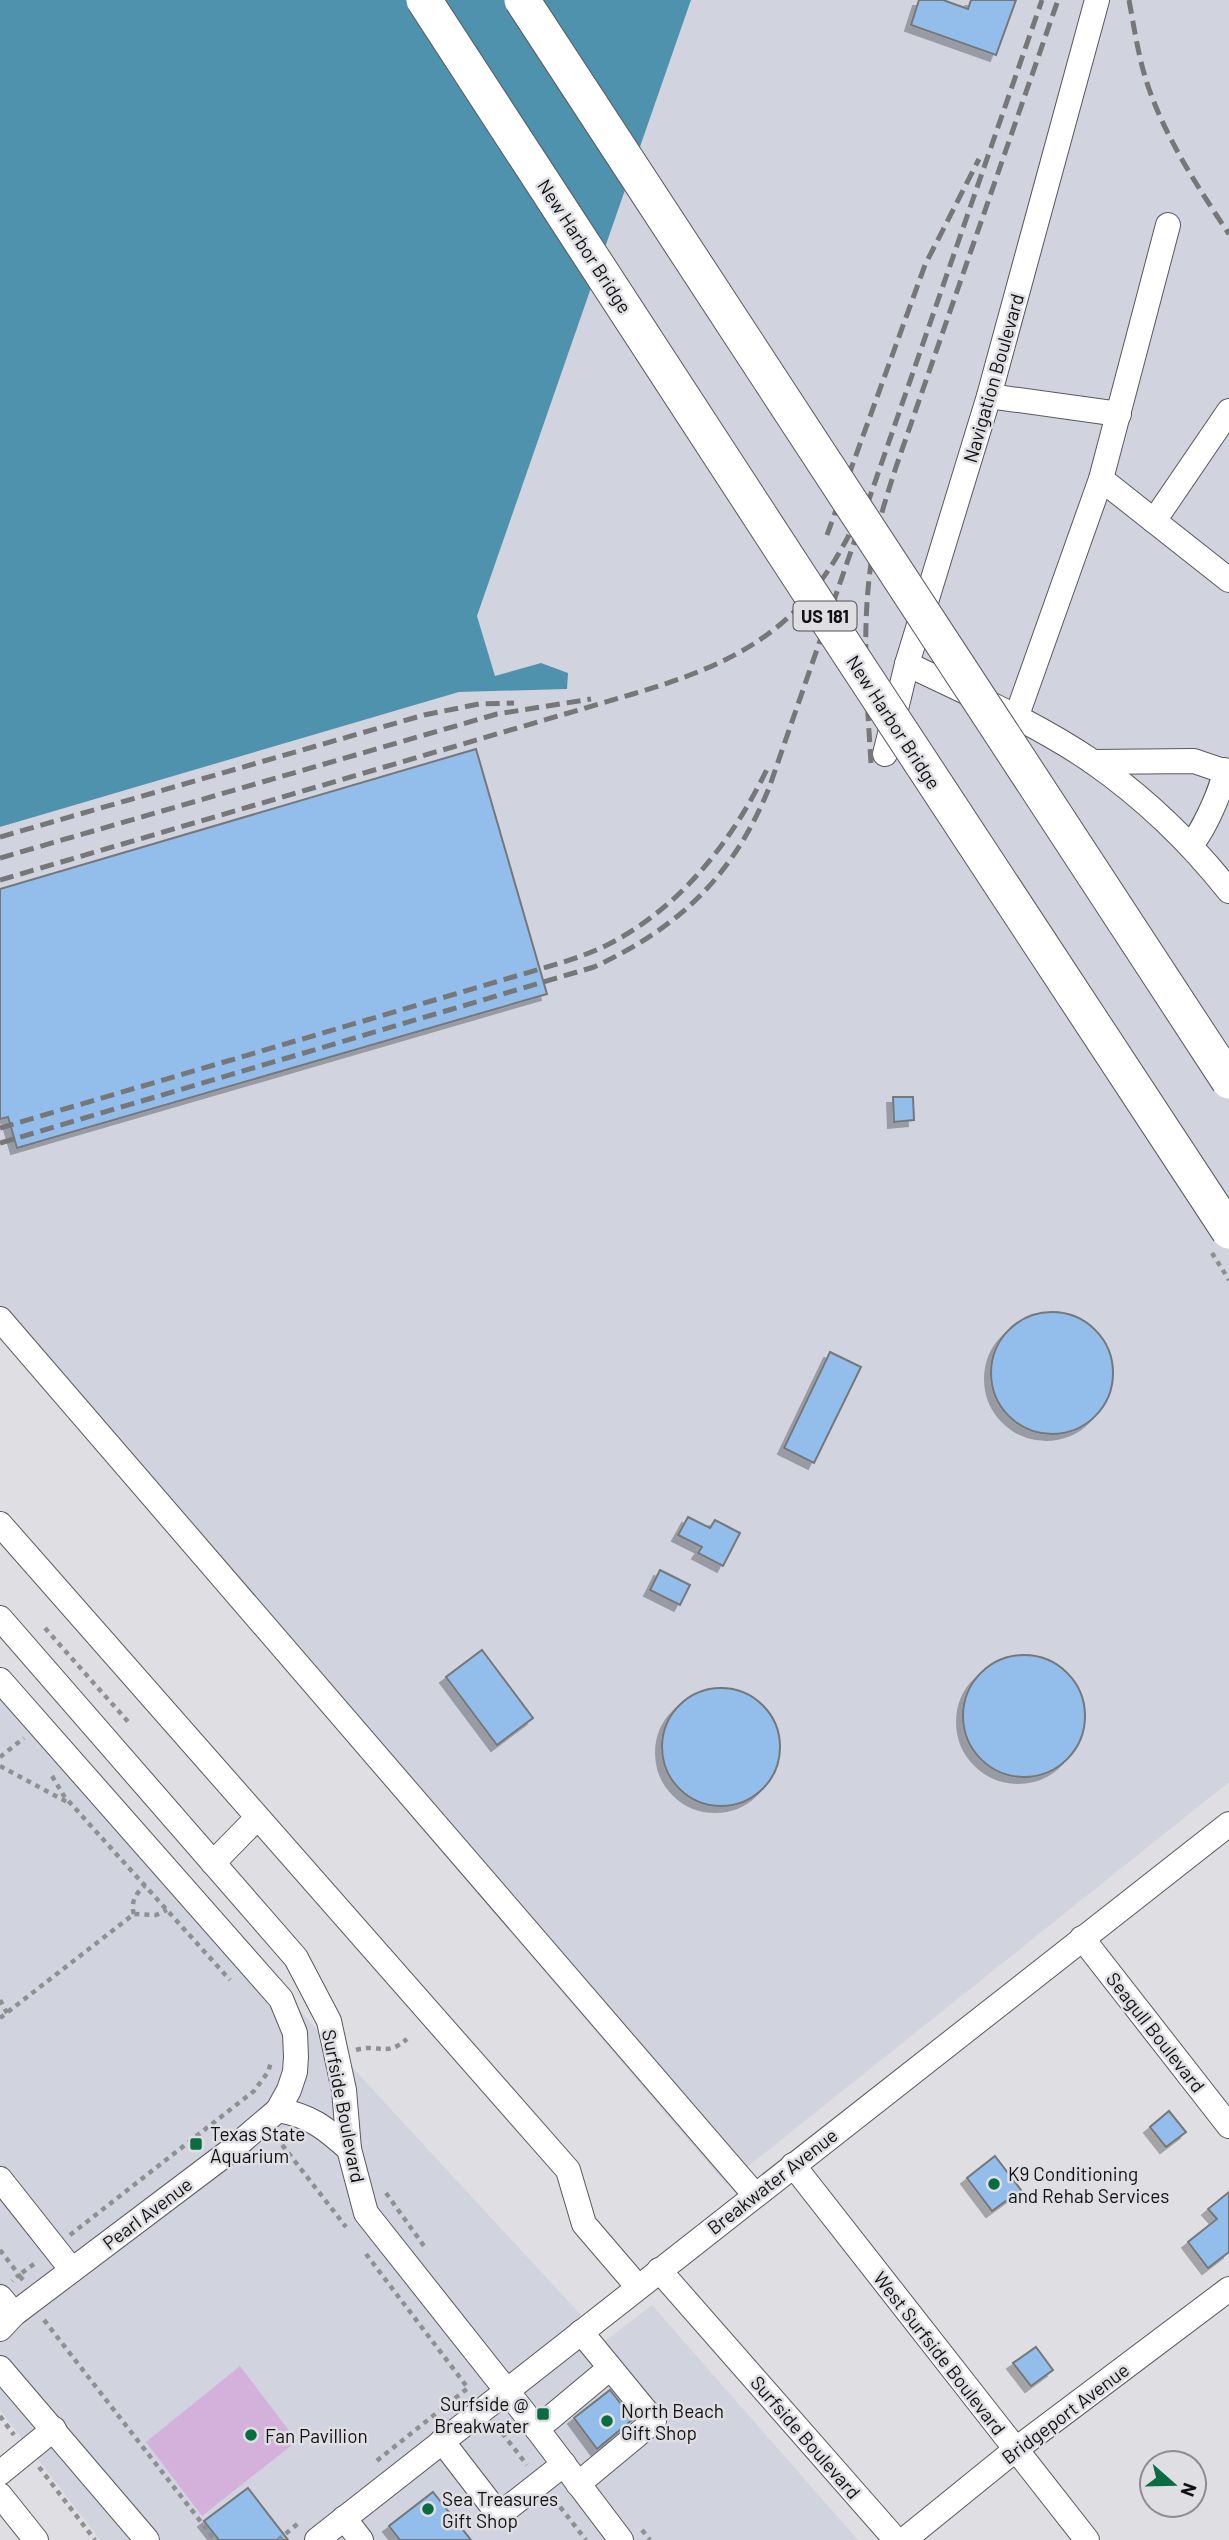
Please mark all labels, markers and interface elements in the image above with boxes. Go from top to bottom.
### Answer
street label: New Harbor Bridge [533,175,637,317]
street label: Navigation Boulevard [958,291,1028,465]
road number: US 181 [794,602,856,630]
street label: New Harbor Bridge [842,651,946,793]
street label: Seagull Boulevard [1102,1967,1210,2097]
street label: Surfside Boulevard [318,2027,370,2185]
place label: Texas State Aquarium [210,2122,305,2167]
street label: Breakwater Avenue [702,2123,842,2239]
marker: Texas State Aquarium [188,2136,204,2152]
place label: K9 Conditioning and Rehab Services [1008,2162,1169,2207]
street label: Pearl Avenue [98,2172,196,2254]
marker: K9 Conditioning and Rehab Services [986,2176,1002,2192]
street label: West Surfside Boulevard [869,2267,1011,2439]
street label: Bridgeport Avenue [997,2358,1133,2468]
street label: Surfside Boulevard [746,2371,866,2503]
place label: Surfside @ Breakwater [434,2392,529,2437]
place label: North Beach Gift Shop [621,2399,724,2444]
marker: Surfside @ Breakwater [535,2406,551,2422]
marker: North Beach Gift Shop [599,2413,615,2429]
place label: Fan Pavillion [265,2424,368,2447]
marker: Fan Pavillion [243,2427,259,2443]
north arrow [1138,2449,1208,2519]
text: N [1176,2480,1202,2500]
place label: Sea Treasures Gift Shop [442,2487,558,2532]
marker: Sea Treasures Gift Shop [420,2501,436,2517]

